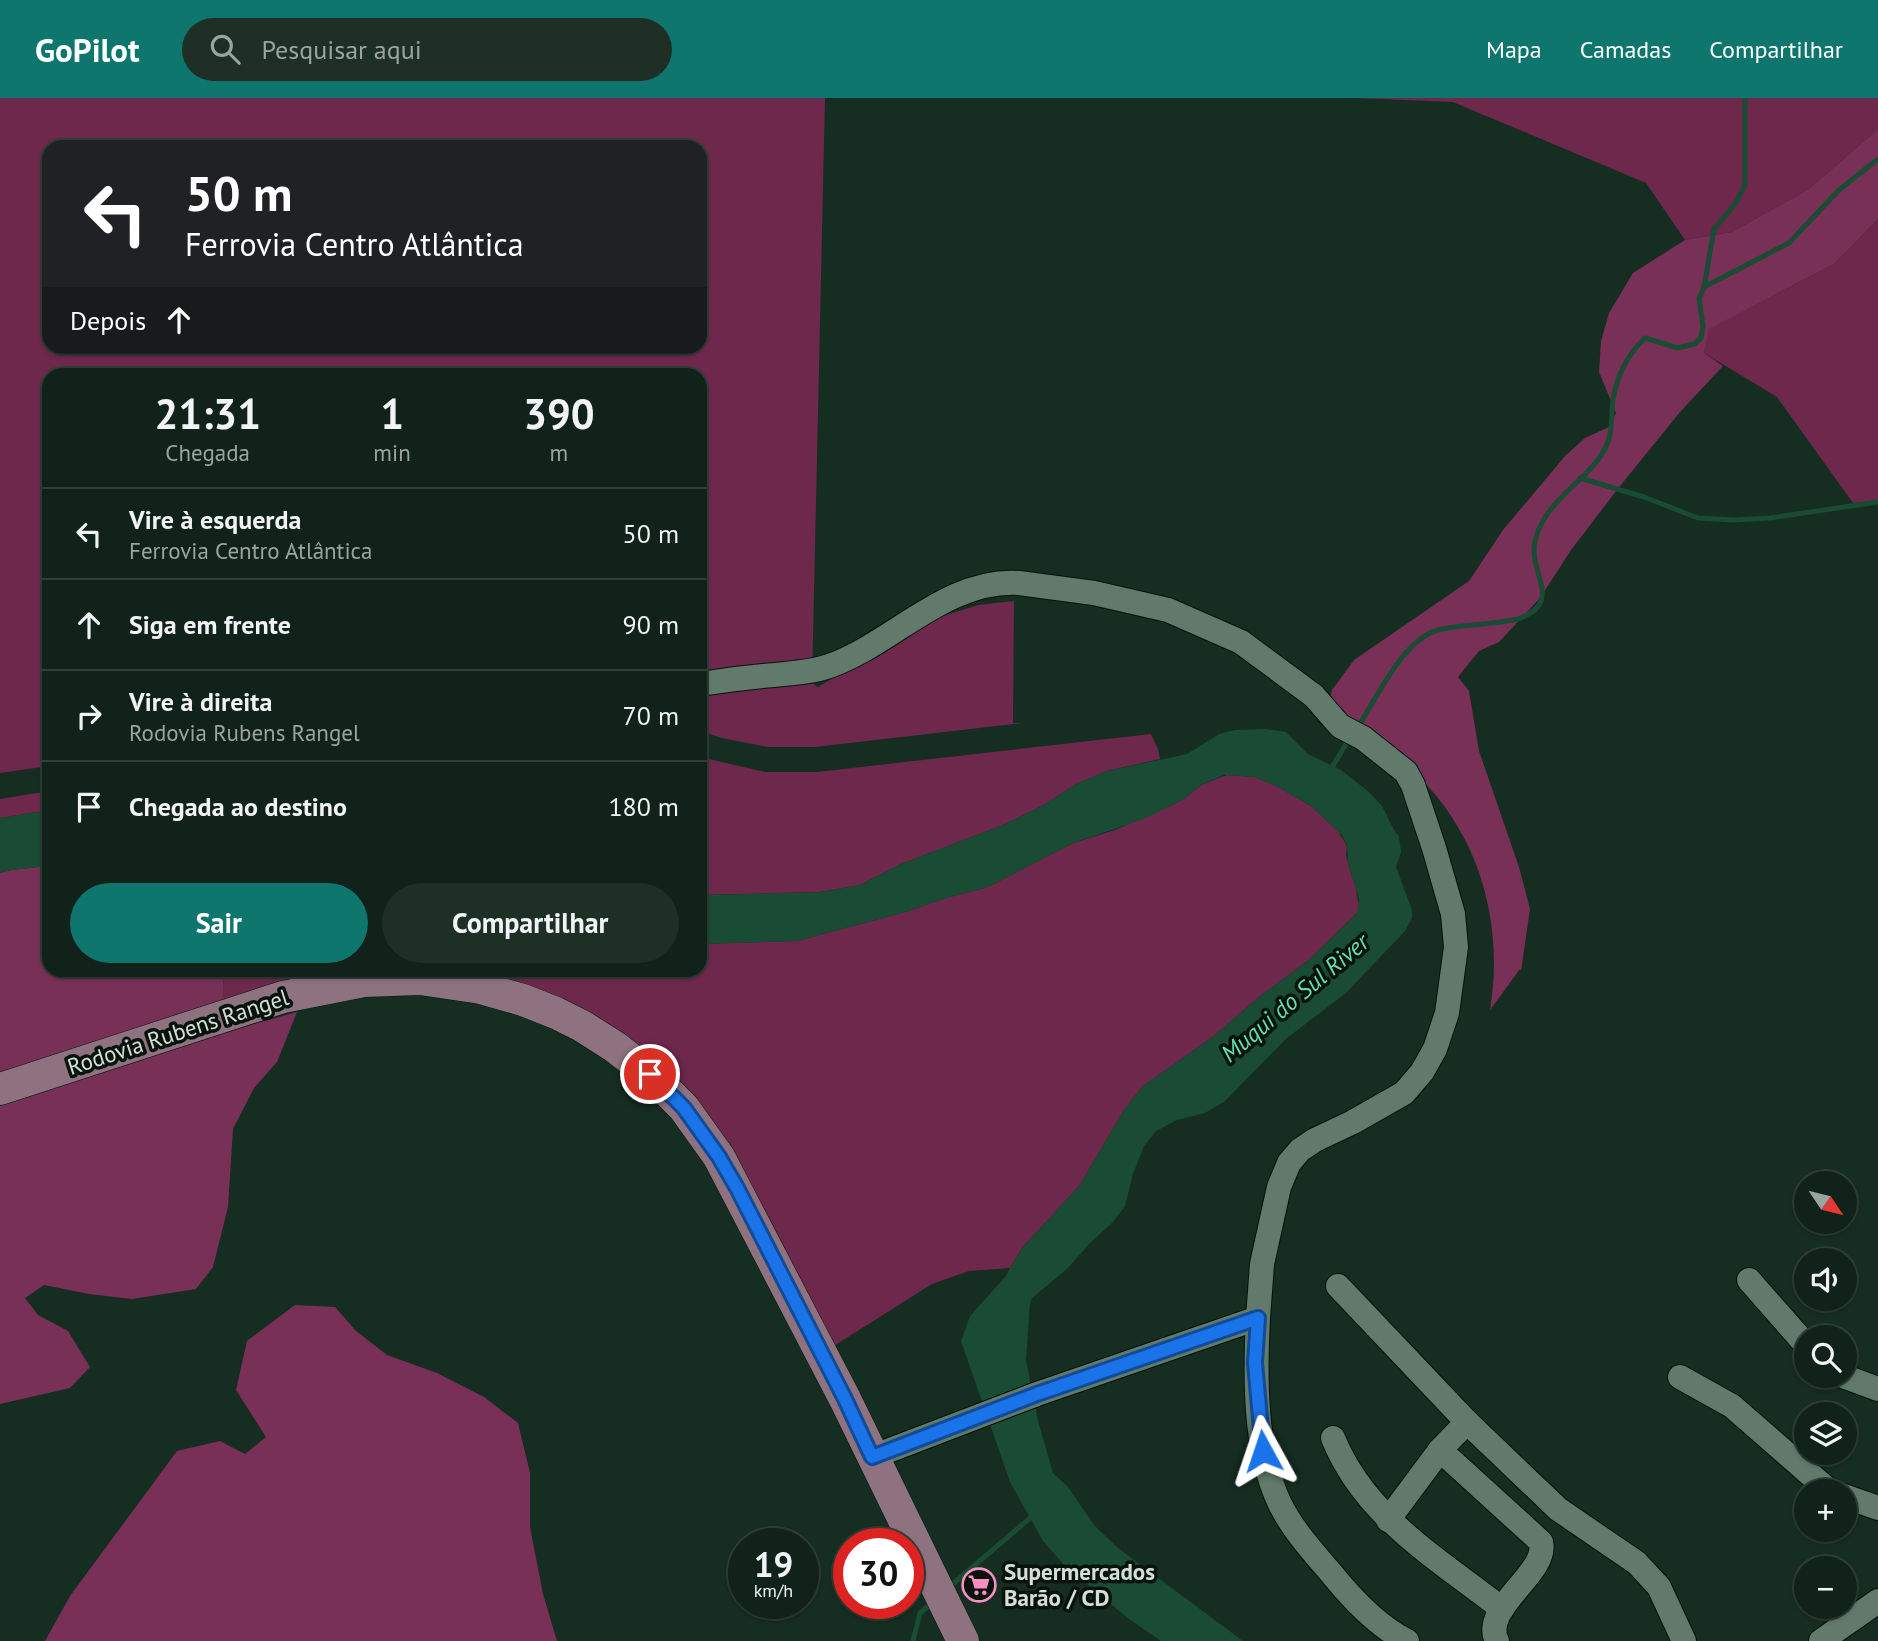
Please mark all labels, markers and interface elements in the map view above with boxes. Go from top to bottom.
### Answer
search box [182,18,672,81]
text: GoPilot [35,28,140,71]
icon: search [206,30,244,68]
text: Pesquisar aqui [262,33,422,66]
text: Mapa [1486,34,1542,65]
text: Camadas [1580,34,1671,65]
text: Compartilhar [1709,34,1843,65]
text: 50 m [185,161,292,225]
icon: left [70,168,161,259]
text: Ferrovia Centro Atlântica [185,223,524,265]
icon: ahead [160,301,198,339]
text: Depois [70,304,146,337]
text: 21:31 [154,386,261,441]
text: 1 [380,386,404,441]
text: 390 [523,386,595,441]
text: Chegada [165,438,250,467]
text: min [373,438,411,467]
text: m [550,438,568,467]
text: Vire à esquerda [129,503,301,536]
icon: left [70,515,108,553]
text: 50 m [623,517,679,550]
text: Ferrovia Centro Atlântica [129,536,372,565]
icon: ahead [70,606,108,644]
text: Siga em frente [129,608,291,641]
text: 90 m [623,608,679,641]
text: Vire à direita [129,685,272,718]
icon: right [70,697,108,735]
text: 70 m [623,699,679,732]
text: Rodovia Rubens Rangel [129,718,360,747]
icon: arrive [70,788,108,826]
text: Chegada ao destino [129,790,347,823]
text: 180 m [608,790,679,823]
button: Sair [70,883,368,963]
button: Compartilhar [382,883,679,963]
water label: Muqui do Sul River [1214,925,1377,1069]
street label: Rodovia Rubens Rangel [64,982,292,1081]
pin [620,1044,680,1104]
icon: arrive [631,1055,669,1093]
north arrow [1794,1171,1857,1234]
map controls [1794,1171,1857,1619]
button: sound [1794,1248,1857,1311]
button: search [1794,1325,1857,1388]
button: layers [1794,1402,1857,1465]
position arrow [1226,1414,1300,1488]
button: + [1794,1479,1857,1542]
speed limit sign: 30 [833,1528,924,1619]
text: 19 [754,1541,793,1587]
button: − [1794,1556,1857,1619]
place label: Supermercados Barão / CD [1004,1557,1155,1612]
supermarket icon: Supermercados Barão / CD [960,1566,998,1604]
text: km/h [754,1579,793,1602]

